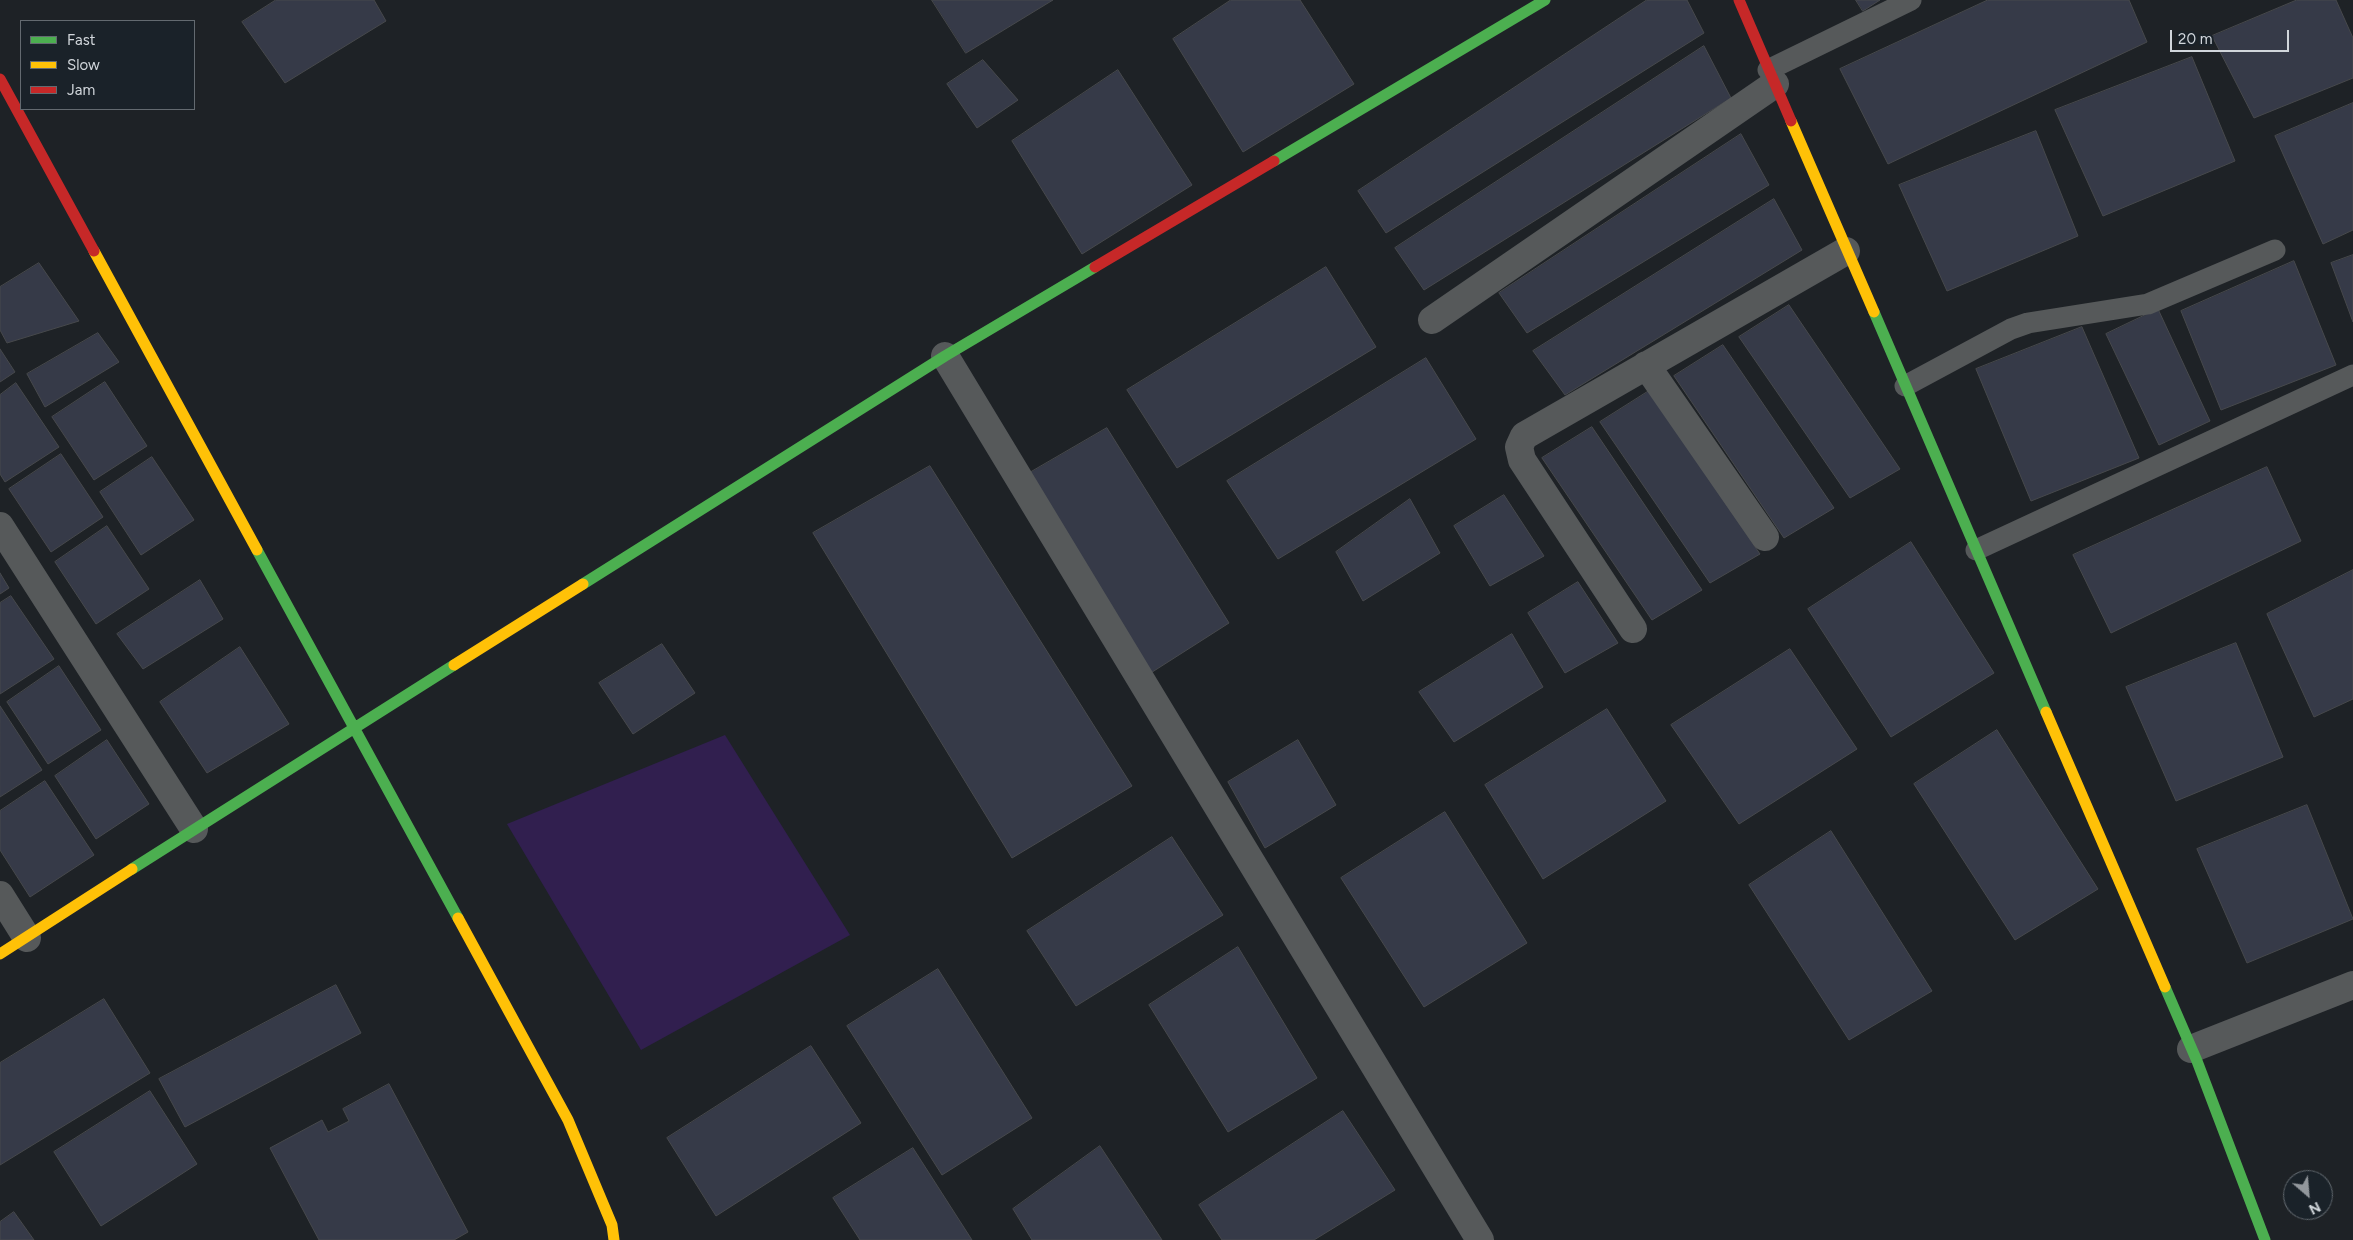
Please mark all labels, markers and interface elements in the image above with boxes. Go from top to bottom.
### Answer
legend [20,20,195,110]
scale bar [2173,20,2292,52]
text: 20 m [2178,30,2212,48]
text: Fast [67,31,95,49]
text: Slow [67,56,100,74]
text: Jam [67,81,95,99]
north arrow [2283,1170,2333,1220]
text: N [2306,1198,2323,1218]

